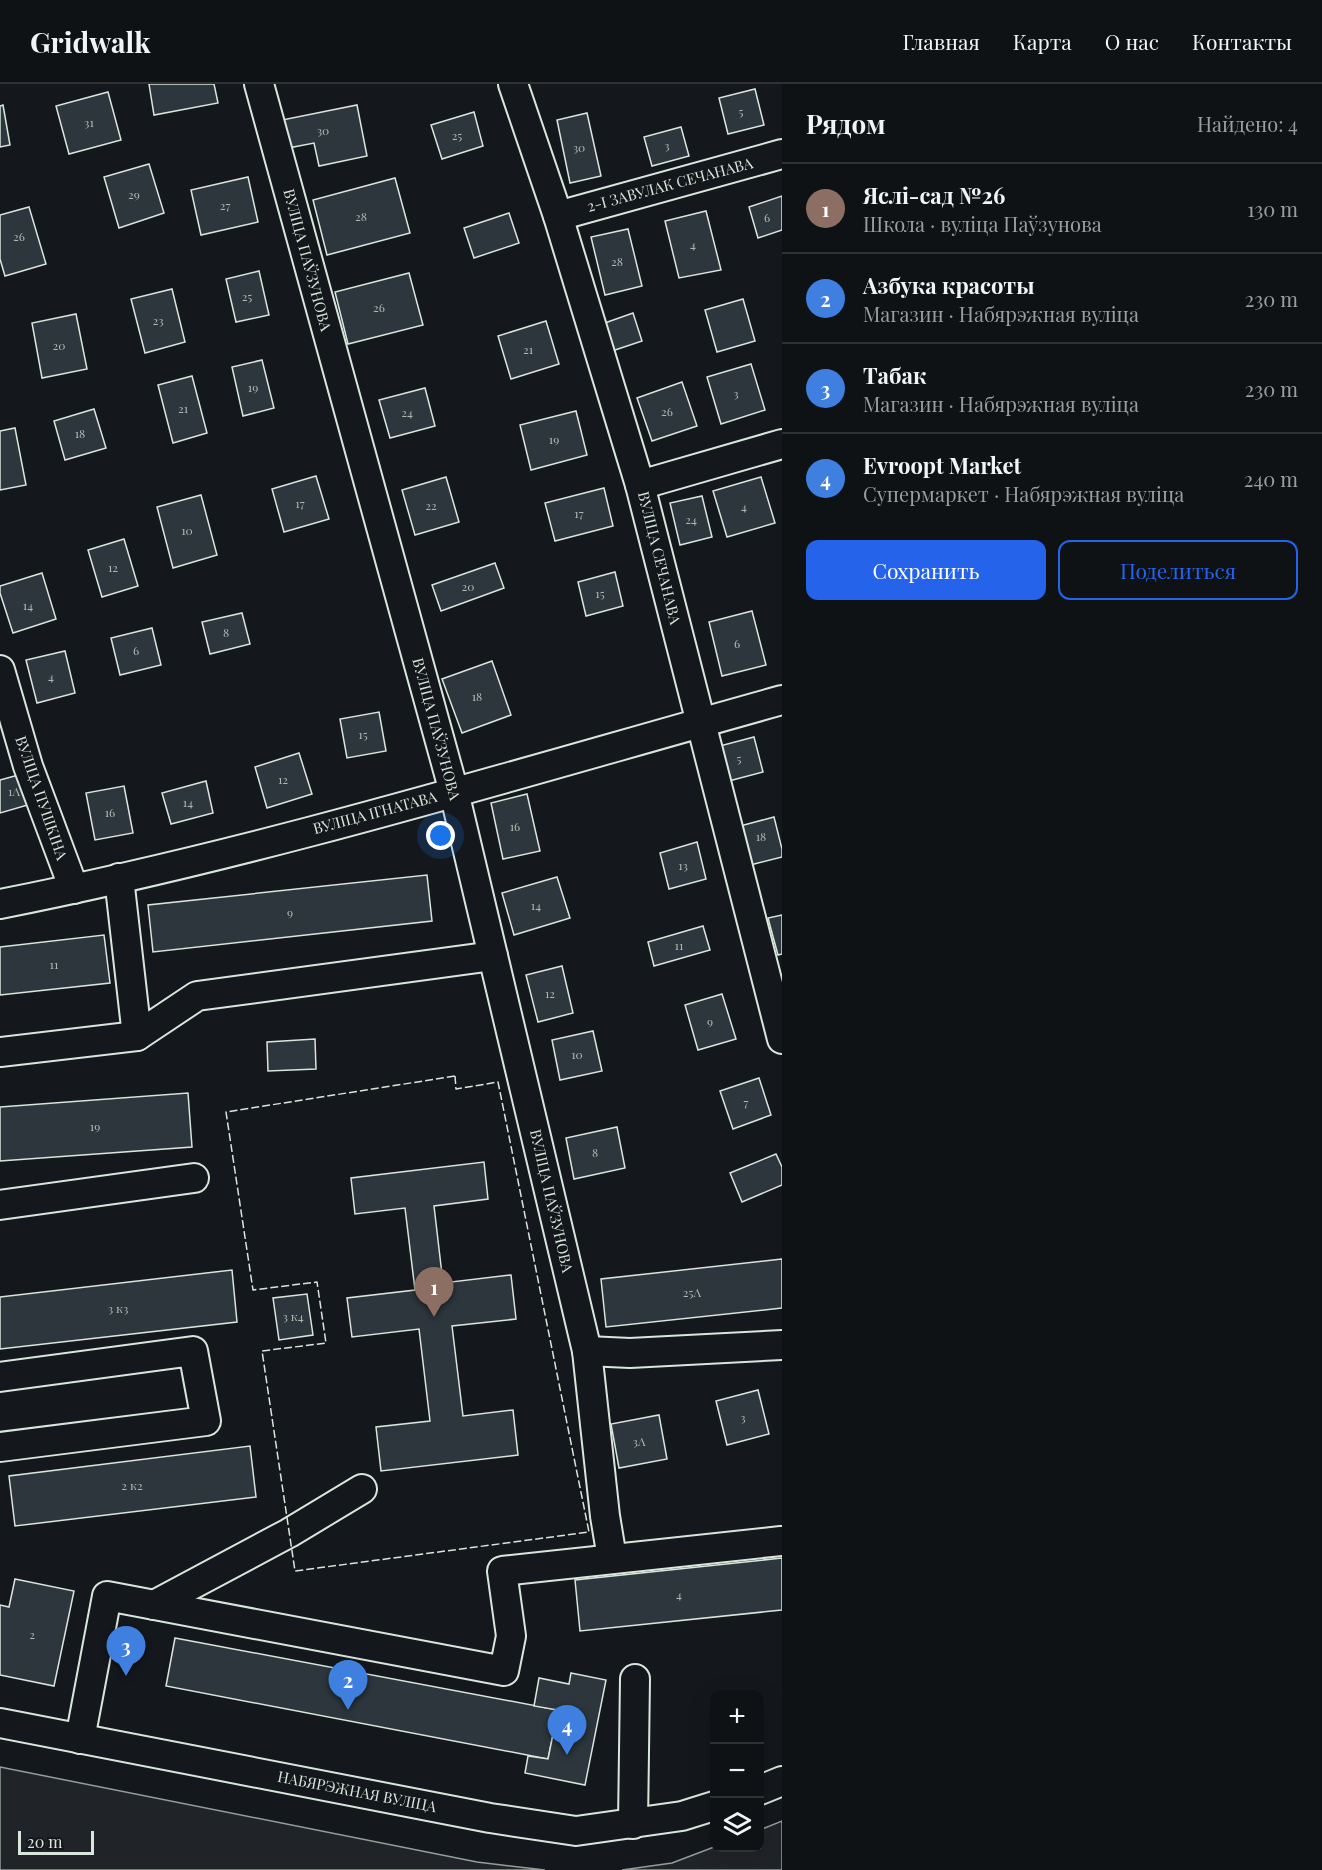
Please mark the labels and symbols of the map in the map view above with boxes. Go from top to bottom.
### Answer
house number: 5 [739,103,744,119]
house number: 31 [84,114,94,130]
house number: 30 [317,122,329,138]
house number: 25 [452,127,462,143]
house number: 3 [664,137,670,153]
house number: 30 [573,139,585,155]
street label: 2-І ЗАВУЛАК СЕЧАНАВА [585,152,755,216]
house number: 29 [128,186,140,202]
street label: ВУЛІЦА ПАЎЗУНОВА [279,186,337,334]
house number: 27 [220,197,230,213]
house number: 28 [355,208,367,224]
house number: 6 [764,209,770,225]
house number: 26 [13,228,25,244]
house number: 4 [690,236,696,252]
house number: 28 [611,253,623,269]
house number: 25 [242,288,252,304]
house number: 26 [373,299,385,315]
house number: 23 [152,312,164,328]
house number: 20 [53,337,65,353]
house number: 21 [523,341,534,357]
house number: 19 [248,379,258,395]
house number: 3 [733,385,739,401]
house number: 21 [178,400,189,416]
house number: 26 [661,403,673,419]
house number: 24 [401,404,413,420]
house number: 18 [75,425,85,441]
house number: 19 [549,431,559,447]
street label: ВУЛІЦА СЕЧАНАВА [634,489,686,627]
house number: 17 [295,495,305,511]
house number: 22 [425,497,437,513]
house number: 4 [741,498,747,514]
house number: 17 [574,505,584,521]
house number: 24 [685,511,697,527]
house number: 10 [181,522,193,538]
house number: 12 [108,559,118,575]
house number: 20 [462,578,474,594]
house number: 15 [595,585,605,601]
house number: 14 [23,597,33,613]
house number: 8 [223,624,229,640]
house number: 6 [734,635,740,651]
house number: 6 [133,642,139,658]
street label: ВУЛІЦА ПАЎЗУНОВА [408,655,466,803]
house number: 4 [48,668,54,684]
house number: 18 [472,688,482,704]
house number: 15 [358,726,368,742]
street label: ВУЛІЦА ПУШКІНА [11,733,73,863]
house number: 5 [737,750,742,766]
house number: 12 [278,771,288,787]
house number: 1А [8,783,20,799]
street label: ВУЛІЦА ІГНАТАВА [310,786,440,838]
house number: 14 [183,794,193,810]
house number: 16 [105,804,115,820]
house number: 16 [510,818,520,834]
your location [426,821,455,850]
house number: 18 [756,828,766,844]
house number: 13 [678,857,688,873]
house number: 14 [531,897,541,913]
house number: 9 [287,904,293,920]
house number: 11 [675,937,684,953]
house number: 11 [50,956,59,972]
house number: 12 [545,985,555,1001]
house number: 9 [707,1013,713,1029]
house number: 10 [571,1046,583,1062]
house number: 7 [744,1094,749,1110]
house number: 19 [90,1118,100,1134]
street label: ВУЛІЦА ПАЎЗУНОВА [526,1127,578,1275]
house number: 8 [592,1144,598,1160]
pin: 1 [414,1268,454,1317]
house number: 25А [683,1284,702,1300]
house number: 3 к3 [108,1300,128,1316]
house number: 3 к4 [282,1308,304,1324]
house number: 3 [740,1409,746,1425]
house number: 3А [633,1433,646,1449]
house number: 2 к2 [121,1477,143,1493]
house number: 4 [676,1586,682,1602]
house number: 2 [29,1626,35,1642]
pin: 3 [106,1626,146,1676]
pin: 2 [328,1660,368,1710]
pin: 4 [548,1706,586,1755]
street label: НАБЯРЭЖНАЯ ВУЛІЦА [276,1766,439,1816]
scale bar [18,1828,94,1856]

